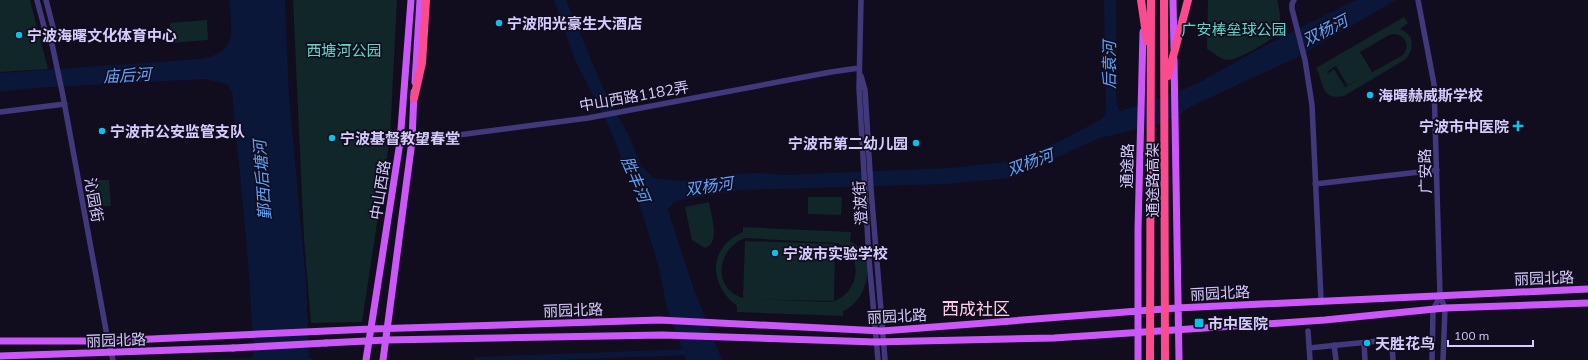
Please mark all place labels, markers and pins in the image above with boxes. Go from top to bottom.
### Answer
place label: 宁波阳光豪生大酒店 [507,14,642,33]
marker: 宁波阳光豪生大酒店 [494,18,504,28]
place label: 宁波海曙文化体育中心 [27,26,177,45]
marker: 宁波海曙文化体育中心 [14,30,24,40]
place label: 海曙赫威斯学校 [1378,86,1483,105]
marker: 海曙赫威斯学校 [1365,90,1375,100]
place label: 宁波市中医院 [1419,117,1509,136]
marker: 宁波市中医院 [1512,120,1524,132]
place label: 宁波市公安监管支队 [110,122,245,141]
marker: 宁波市公安监管支队 [97,126,107,136]
place label: 宁波基督教望春堂 [340,129,460,148]
marker: 宁波基督教望春堂 [327,133,337,143]
place label: 宁波市第二幼儿园 [788,134,908,153]
marker: 宁波市第二幼儿园 [911,138,921,148]
place label: 宁波市实验学校 [783,244,888,263]
marker: 宁波市实验学校 [770,248,780,258]
place label: 市中医院 [1208,314,1268,333]
marker: 市中医院 [1193,317,1205,329]
place label: 天胜花鸟 [1375,334,1435,353]
marker: 天胜花鸟 [1362,338,1372,348]

